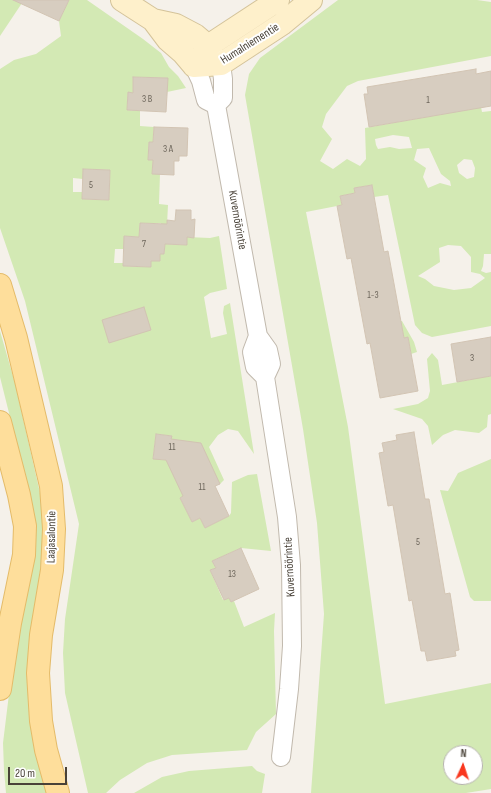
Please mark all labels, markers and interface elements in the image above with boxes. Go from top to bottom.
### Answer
street label: Humalniementie [218,20,282,68]
house number: 3 B [142,93,152,105]
house number: 1 [426,94,430,106]
house number: 3 A [163,143,173,155]
house number: 5 [89,179,93,191]
street label: Kuvernöörintie [225,189,249,251]
house number: 7 [142,238,146,250]
house number: 1-3 [367,289,379,301]
house number: 3 [470,352,474,364]
house number: 11 [169,441,175,453]
house number: 11 [199,481,205,493]
street label: Laajasalontie [44,511,60,563]
house number: 5 [416,536,420,548]
street label: Kuvernöörintie [281,537,299,597]
house number: 13 [228,568,236,580]
north arrow [443,745,483,785]
text: N [460,747,467,760]
scale bar [10,759,69,785]
text: 20 m [15,766,35,781]

